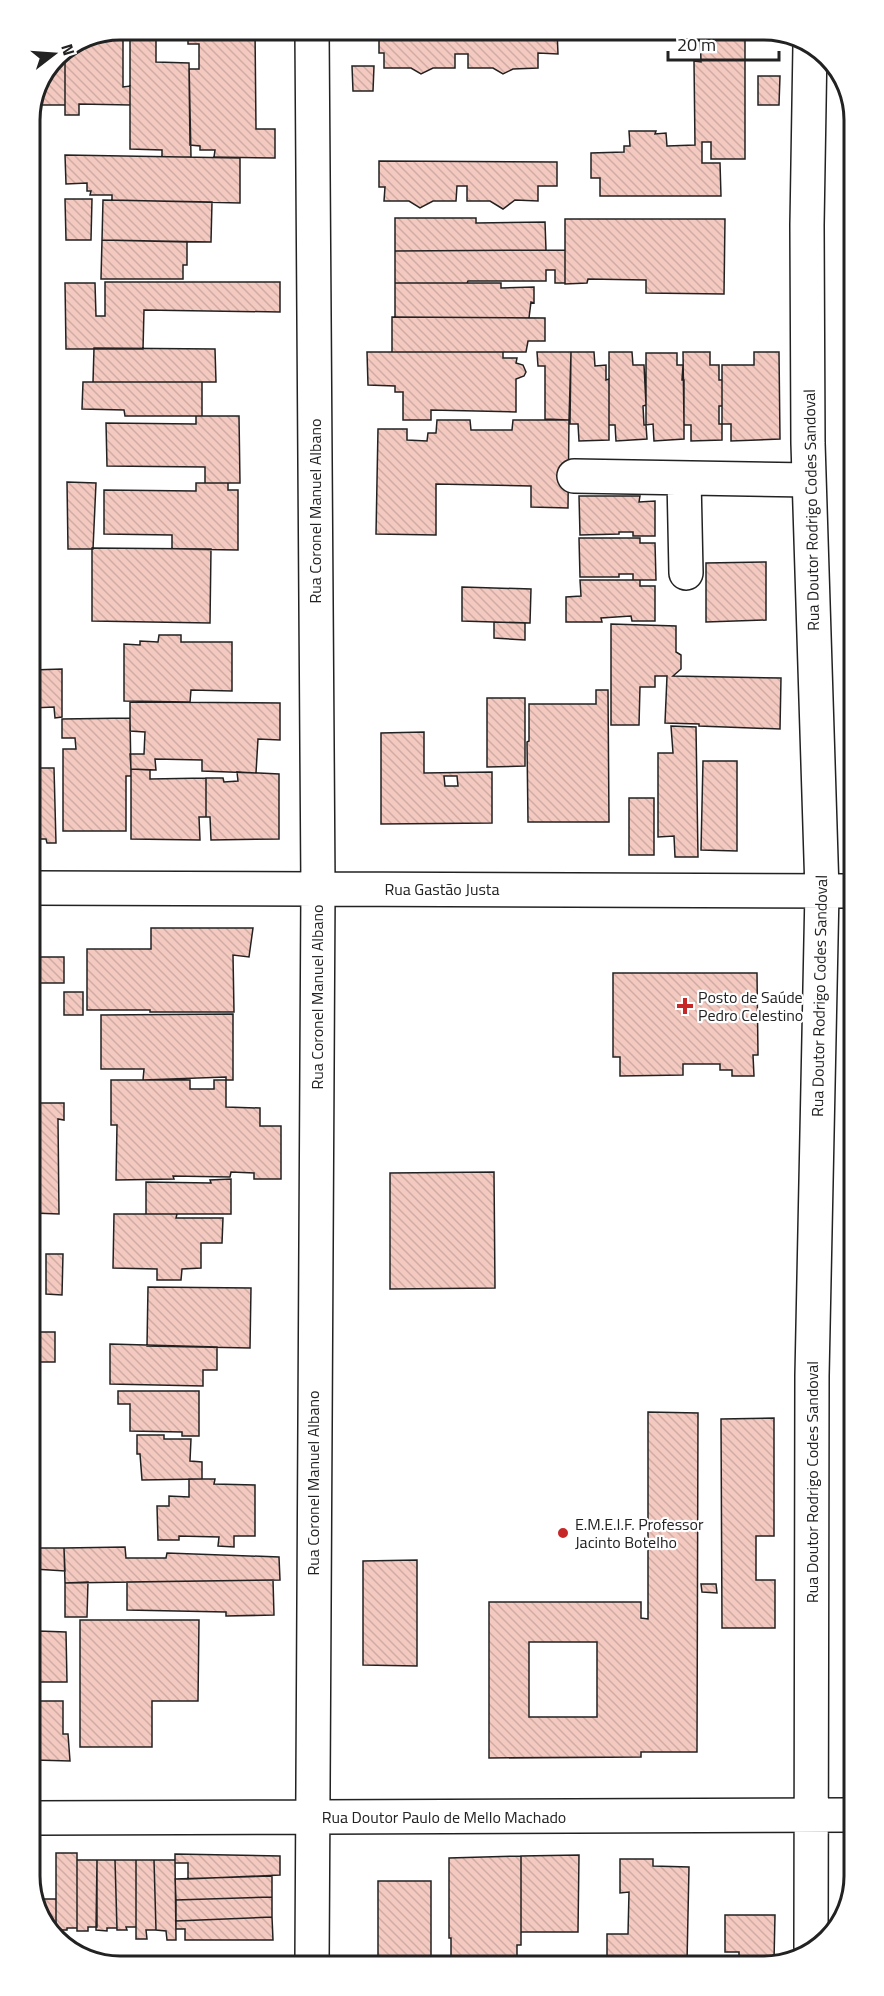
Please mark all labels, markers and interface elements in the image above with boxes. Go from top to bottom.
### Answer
north arrow [24,24,84,84]
scale bar [668,24,779,62]
text: 20 m [677,31,716,58]
text: N [55,41,81,58]
street label: Rua Doutor Rodrigo Codes Sandoval [797,389,825,631]
street label: Rua Coronel Manuel Albano [303,418,327,604]
street label: Rua Doutor Rodrigo Codes Sandoval [805,875,833,1117]
street label: Rua Gastão Justa [385,877,499,901]
street label: Rua Coronel Manuel Albano [305,904,329,1090]
place label: Posto de Saúde Pedro Celestino [698,985,803,1027]
marker: Posto de Saúde Pedro Celestino [676,997,694,1015]
street label: Rua Doutor Rodrigo Codes Sandoval [800,1361,824,1603]
street label: Rua Coronel Manuel Albano [301,1390,325,1576]
place label: E.M.E.I.F. Professor Jacinto Botelho [575,1512,704,1554]
marker: E.M.E.I.F. Professor Jacinto Botelho [556,1526,570,1540]
street label: Rua Doutor Paulo de Mello Machado [322,1805,566,1829]

